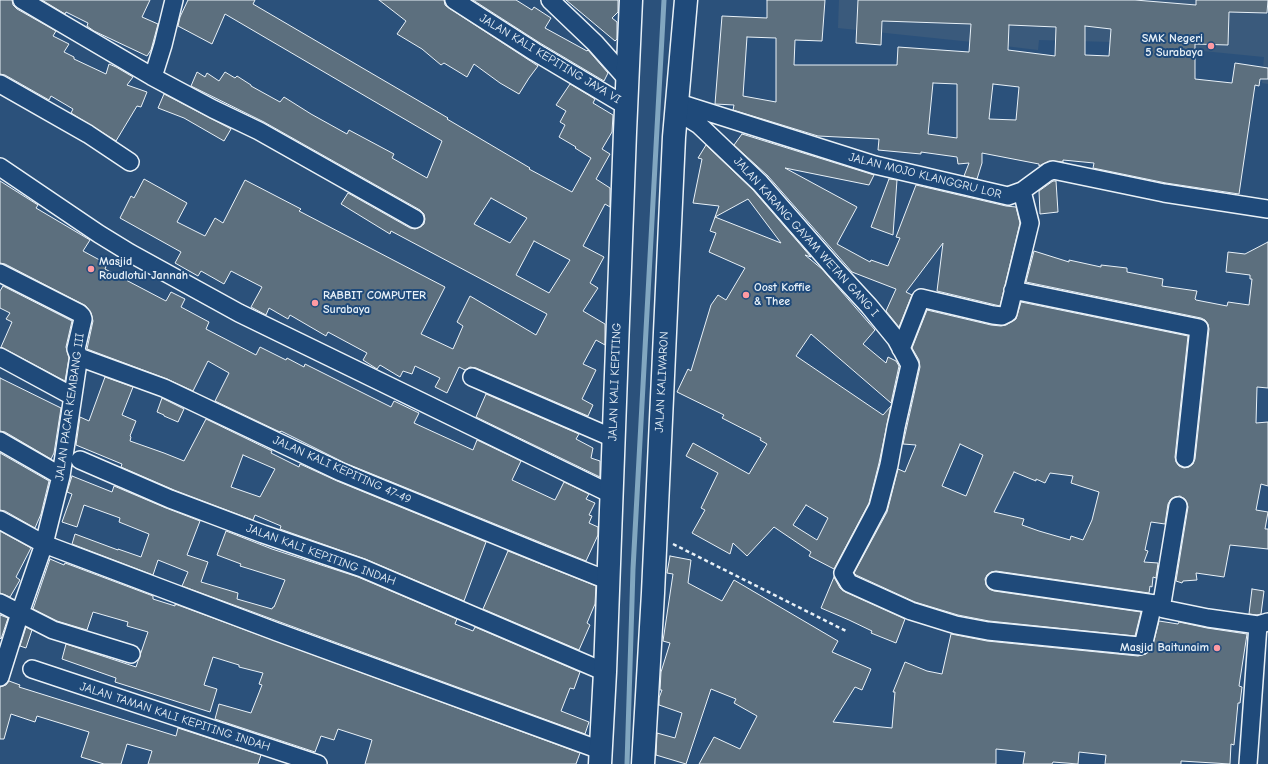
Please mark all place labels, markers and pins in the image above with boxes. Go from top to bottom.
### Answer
place label: SMK Negeri 5 Surabaya [1142,32,1203,60]
marker: SMK Negeri 5 Surabaya [1206,41,1216,51]
place label: Masjid Roudlotul Jannah [99,255,188,283]
marker: Masjid Roudlotul Jannah [86,264,96,274]
place label: Oost Koffie & Thee [754,281,811,309]
place label: RABBIT COMPUTER Surabaya [323,289,426,317]
marker: Oost Koffie & Thee [741,290,751,300]
marker: RABBIT COMPUTER Surabaya [310,298,320,308]
place label: Masjid Baitunaim [1120,641,1209,655]
marker: Masjid Baitunaim [1212,643,1222,653]

